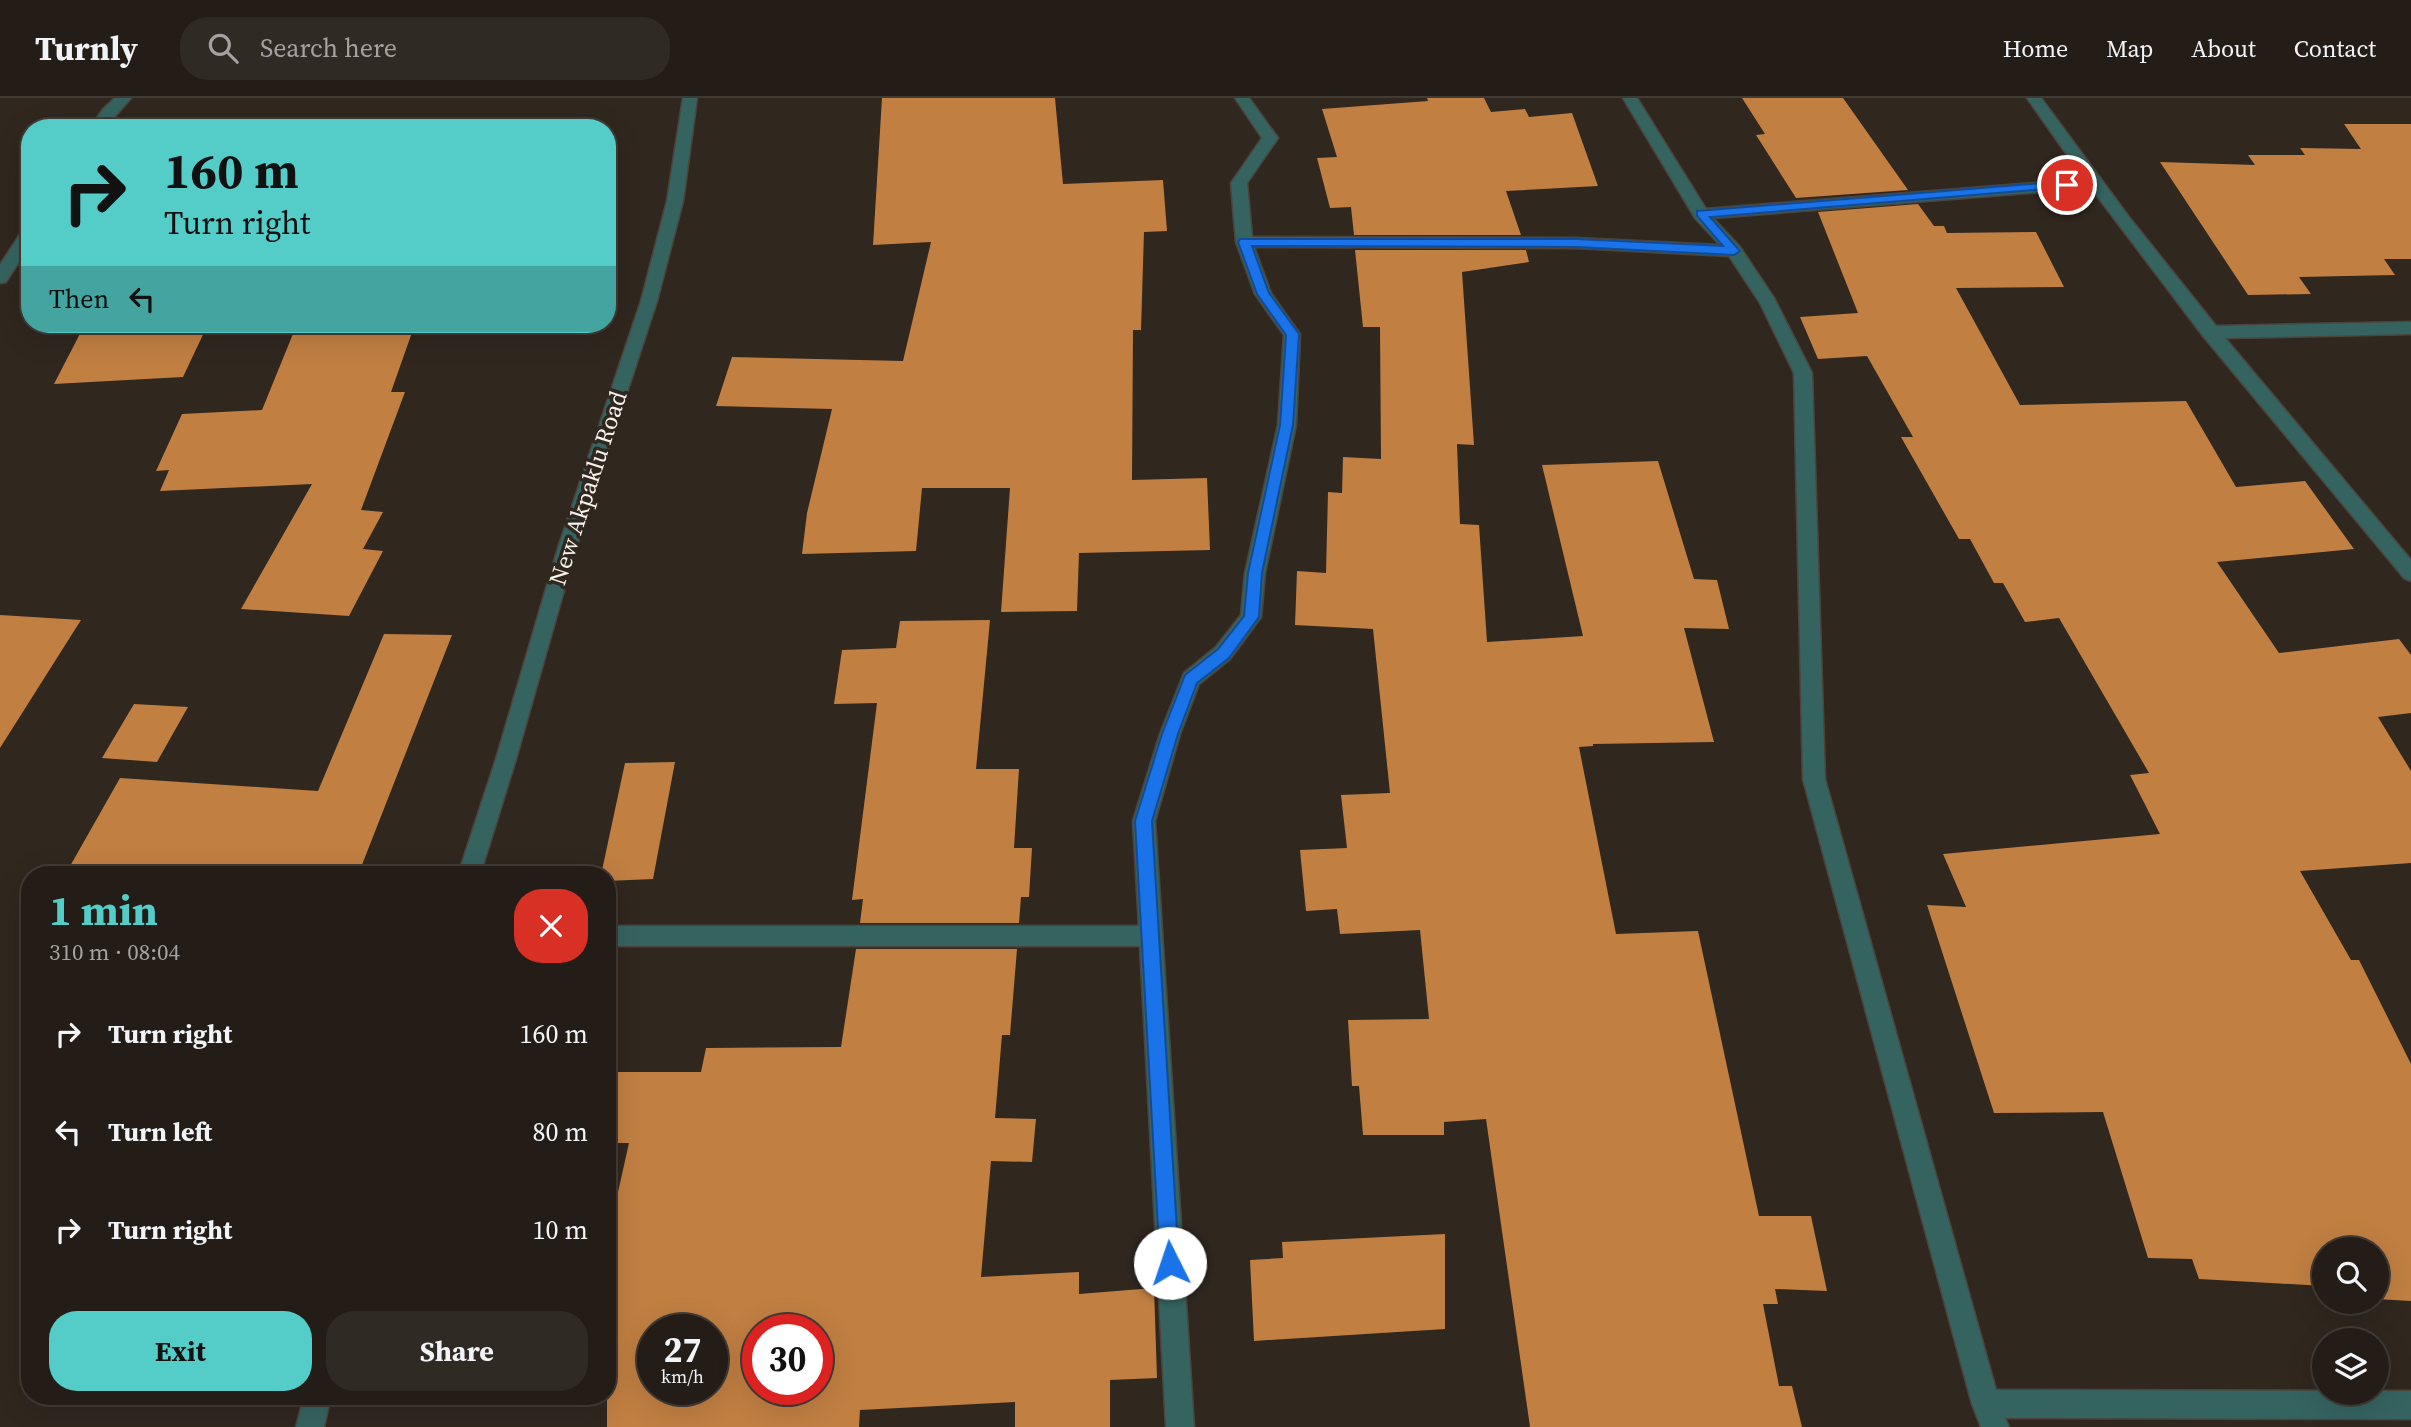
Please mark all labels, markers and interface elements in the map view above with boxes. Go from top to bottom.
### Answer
search box [180,17,670,80]
text: Turnly [35,26,138,71]
icon: search [204,29,242,67]
text: Search here [260,30,397,66]
text: Home [2003,32,2068,65]
text: Map [2106,32,2153,65]
text: About [2191,32,2256,65]
text: Contact [2294,32,2376,65]
text: 160 m [164,137,299,204]
icon: right [49,147,140,238]
pin [2037,155,2097,215]
icon: arrive [2048,166,2086,204]
text: Turn right [164,201,310,245]
icon: left [123,280,161,318]
text: Then [49,281,109,317]
street label: New Akpaklu Road [541,386,635,589]
text: 1 min [49,881,158,939]
button: close [514,889,588,963]
text: 310 m · 08:04 [49,936,180,968]
icon: right [49,1015,87,1053]
text: Turn right [108,1016,232,1052]
text: 160 m [520,1016,588,1052]
icon: left [49,1113,87,1151]
text: Turn left [108,1114,212,1150]
text: 80 m [533,1114,588,1150]
icon: right [49,1211,87,1249]
text: Turn right [108,1212,232,1248]
text: 10 m [533,1212,588,1248]
position arrow [1133,1226,1207,1300]
map controls [2312,1237,2389,1405]
button: search [2312,1237,2389,1314]
button: Exit [49,1311,312,1391]
button: Share [326,1311,588,1391]
speed limit sign: 30 [742,1314,833,1405]
text: 27 [664,1326,701,1374]
button: layers [2312,1328,2389,1405]
text: km/h [661,1364,704,1389]

